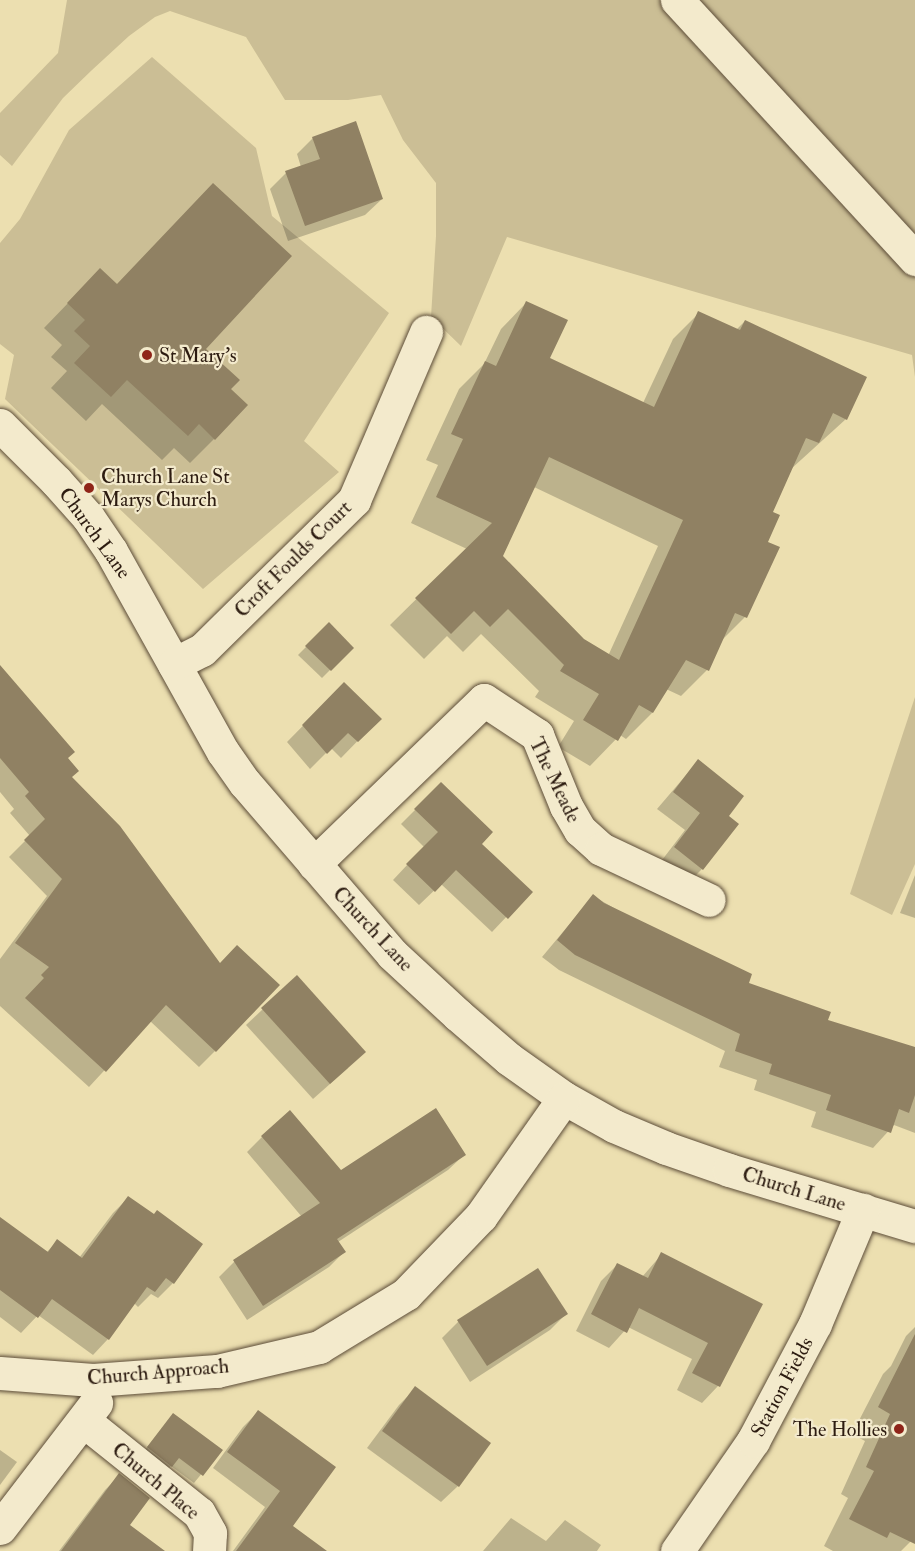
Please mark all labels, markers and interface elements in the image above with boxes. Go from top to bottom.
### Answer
place label: St Mary's [159,343,237,367]
marker: St Mary's [140,348,154,362]
place label: Church Lane St Marys Church [101,464,230,511]
marker: Church Lane St Marys Church [82,481,96,495]
street label: Church Lane [54,483,136,583]
street label: Croft Foulds Court [230,496,356,622]
street label: The Meade [524,734,586,826]
street label: Church Lane [328,882,418,976]
street label: Church Lane [739,1162,849,1216]
street label: Station Fields [746,1333,818,1441]
street label: Church Approach [86,1354,230,1390]
place label: The Hollies [793,1417,887,1441]
marker: The Hollies [892,1422,906,1436]
street label: Church Place [107,1437,205,1525]

